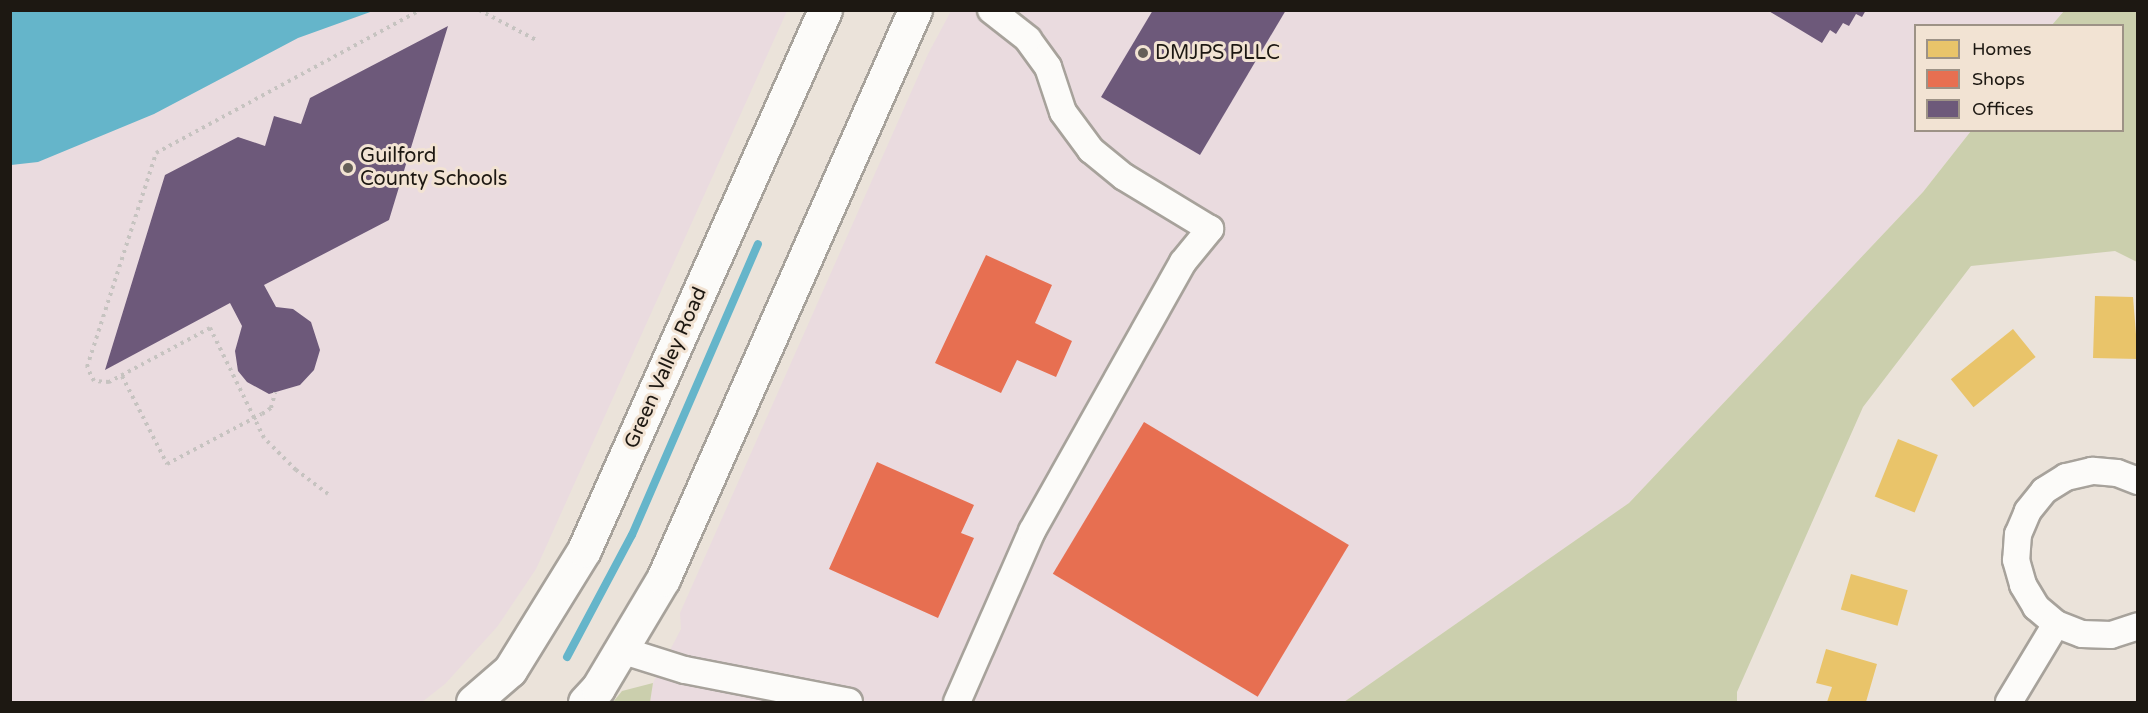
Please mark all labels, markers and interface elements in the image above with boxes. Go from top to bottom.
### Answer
legend [1914,24,2124,132]
text: Homes [1972,38,2032,60]
place label: DMJPS PLLC [1155,41,1280,65]
marker: DMJPS PLLC [1136,46,1150,60]
text: Shops [1972,68,2025,90]
text: Offices [1972,98,2034,120]
place label: Guilford County Schools [360,144,507,191]
marker: Guilford County Schools [341,161,355,175]
street label: Green Valley Road [620,284,712,452]

